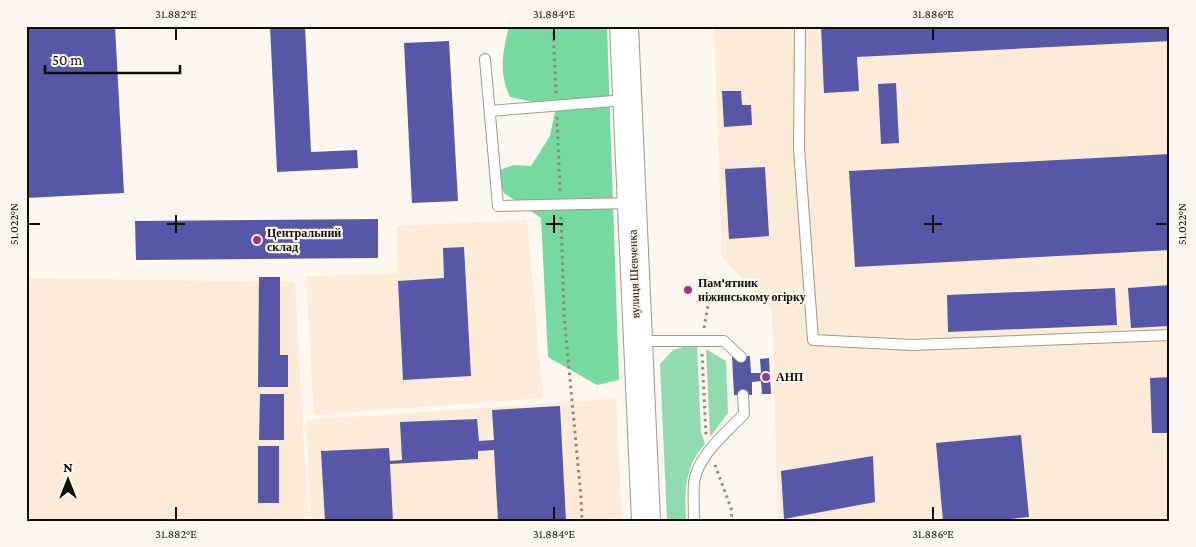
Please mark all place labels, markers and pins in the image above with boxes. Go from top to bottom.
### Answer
place label: Центральний склад [267,226,341,254]
marker: Центральний склад [251,234,263,246]
place label: Пам'ятник ніжинському огірку [698,276,806,304]
marker: Пам'ятник ніжинському огірку [682,284,694,296]
place label: АНП [776,370,804,384]
marker: АНП [760,371,772,383]

